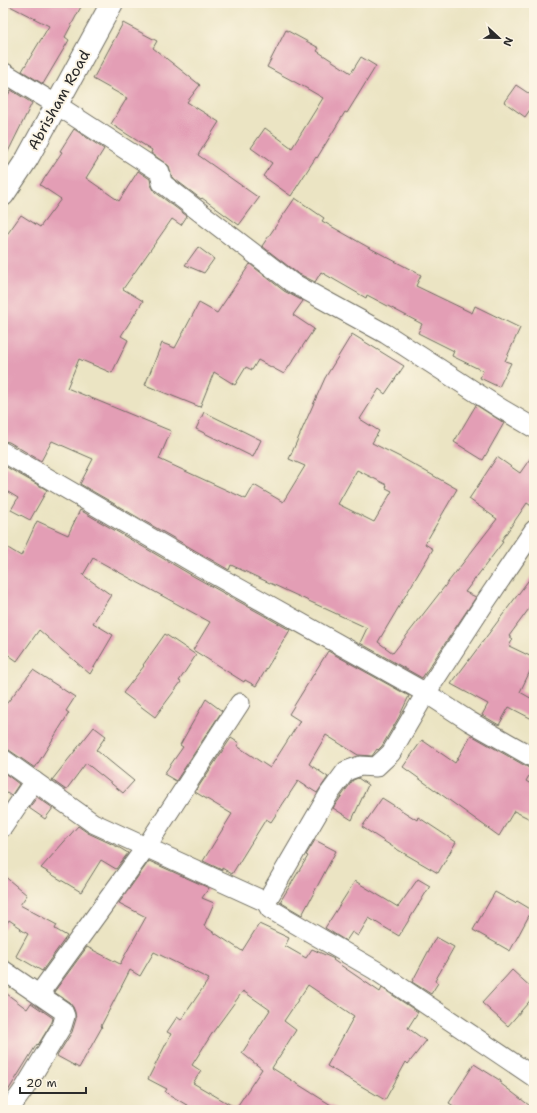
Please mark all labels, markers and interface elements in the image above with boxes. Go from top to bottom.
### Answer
north arrow [479,18,519,58]
text: N [499,35,516,49]
street label: Abrisham Road [23,46,95,154]
scale bar [20,1069,86,1095]
text: 20 m [26,1075,57,1091]

